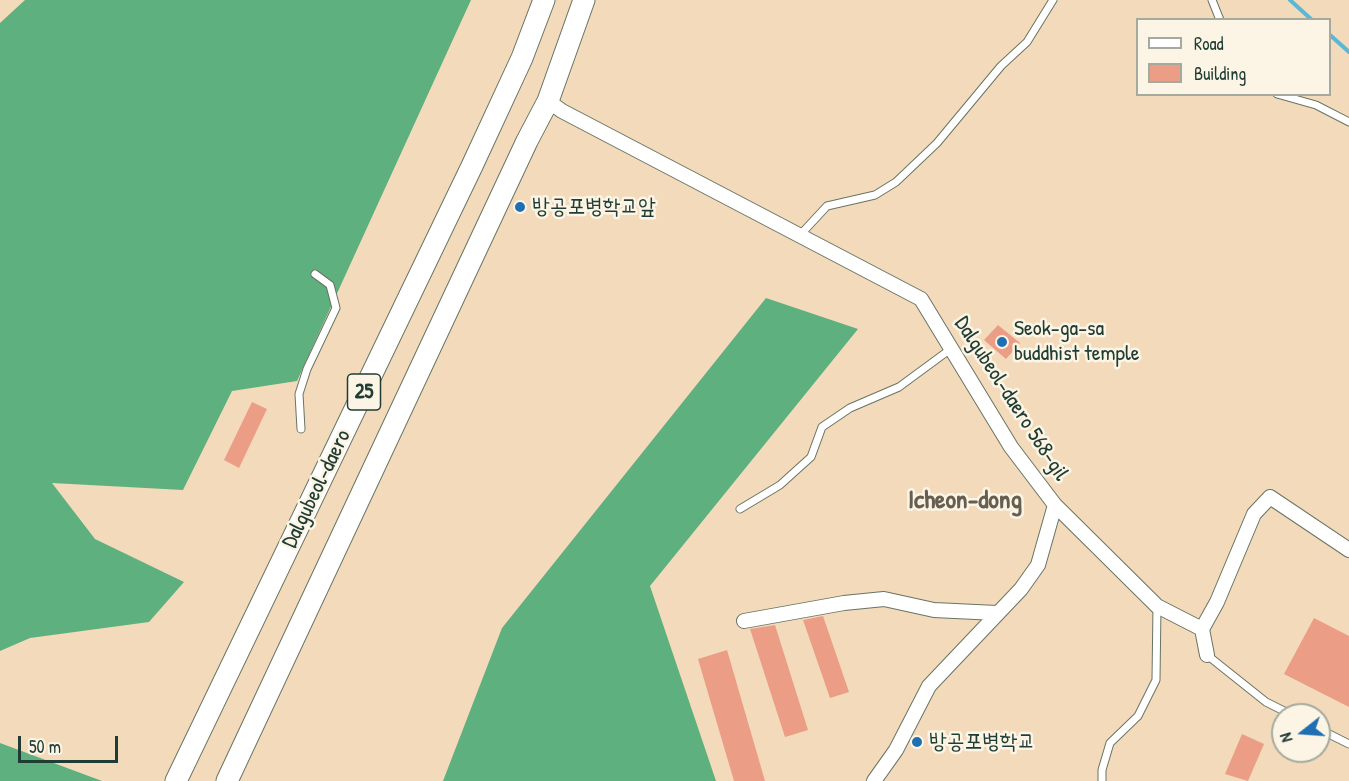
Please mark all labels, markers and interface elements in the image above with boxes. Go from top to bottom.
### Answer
legend [1136,18,1331,96]
text: Road [1194,31,1224,56]
text: Building [1194,61,1246,86]
place label: 방공포병학교앞 [532,194,656,220]
marker: 방공포병학교앞 [513,200,527,214]
street label: Dalgubeol-daero 568-gil [948,312,1074,486]
place label: Seok-ga-sa buddhist temple [1014,316,1140,368]
marker: Seok-ga-sa buddhist temple [995,335,1009,349]
road number: 25 [348,374,380,410]
street label: Dalgubeol-daero [277,426,357,552]
district label: Icheon-dong [908,485,1022,517]
north arrow [1271,703,1331,763]
scale bar [21,724,122,762]
place label: 방공포병학교 [929,729,1035,755]
text: N [1274,730,1297,745]
text: 50 m [29,734,61,759]
marker: 방공포병학교 [910,735,924,749]

